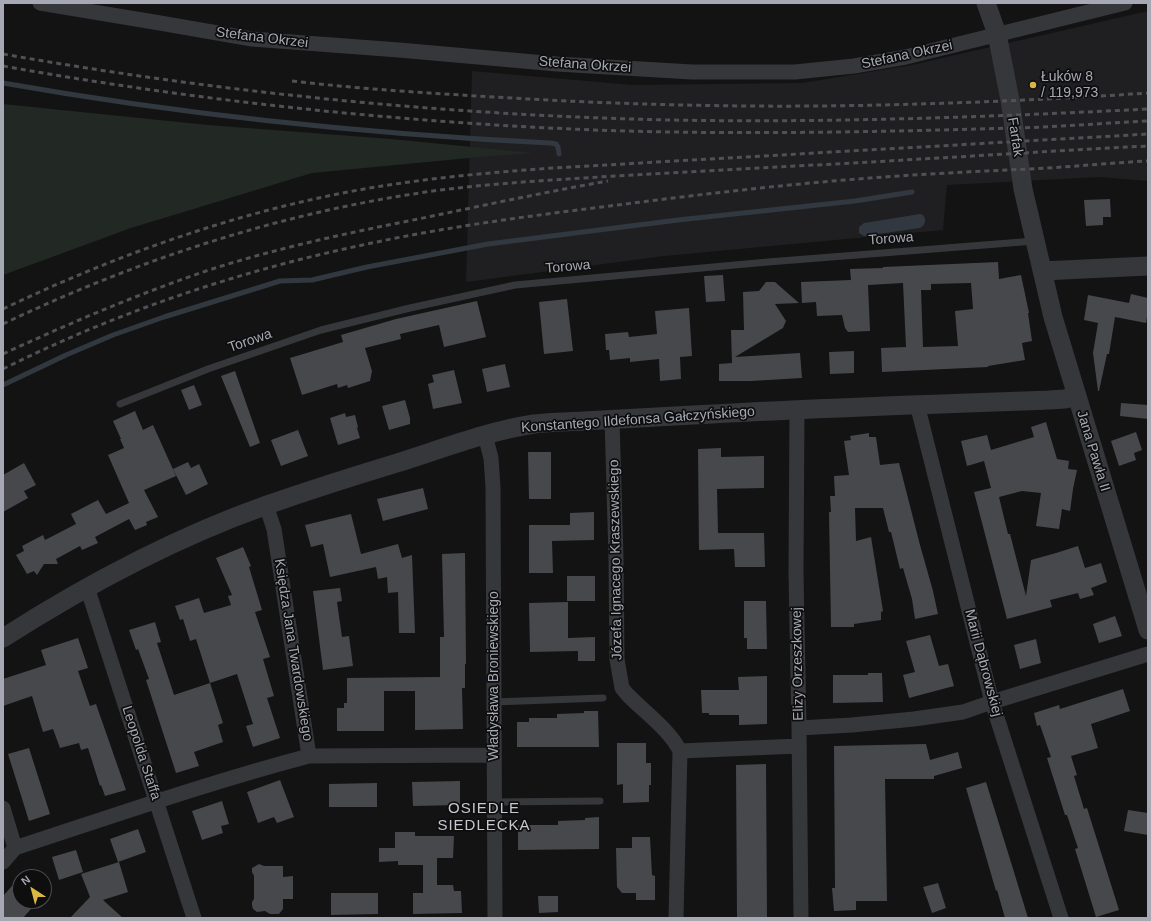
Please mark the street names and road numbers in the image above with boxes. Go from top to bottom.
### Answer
street label: Stefana Okrzei [215,24,309,52]
street label: Stefana Okrzei [860,37,954,73]
street label: Stefana Okrzei [538,53,632,77]
street label: Farfak [1004,116,1026,158]
street label: Torowa [868,229,914,249]
street label: Torowa [545,257,591,277]
street label: Torowa [226,326,274,356]
street label: Konstantego Ildefonsa Gałczyńskiego [521,403,755,437]
street label: Jana Pawła II [1073,408,1113,494]
street label: Józefa Ignacego Kraszewskiego [606,459,626,661]
street label: Księdza Jana Twardowskiego [270,558,316,742]
street label: Władysława Broniewskiego [486,591,502,761]
street label: Elizy Orzeszkowej [789,607,807,721]
street label: Marii Dąbrowskiej [961,607,1005,719]
street label: Leopolda Staffa [118,704,164,802]

